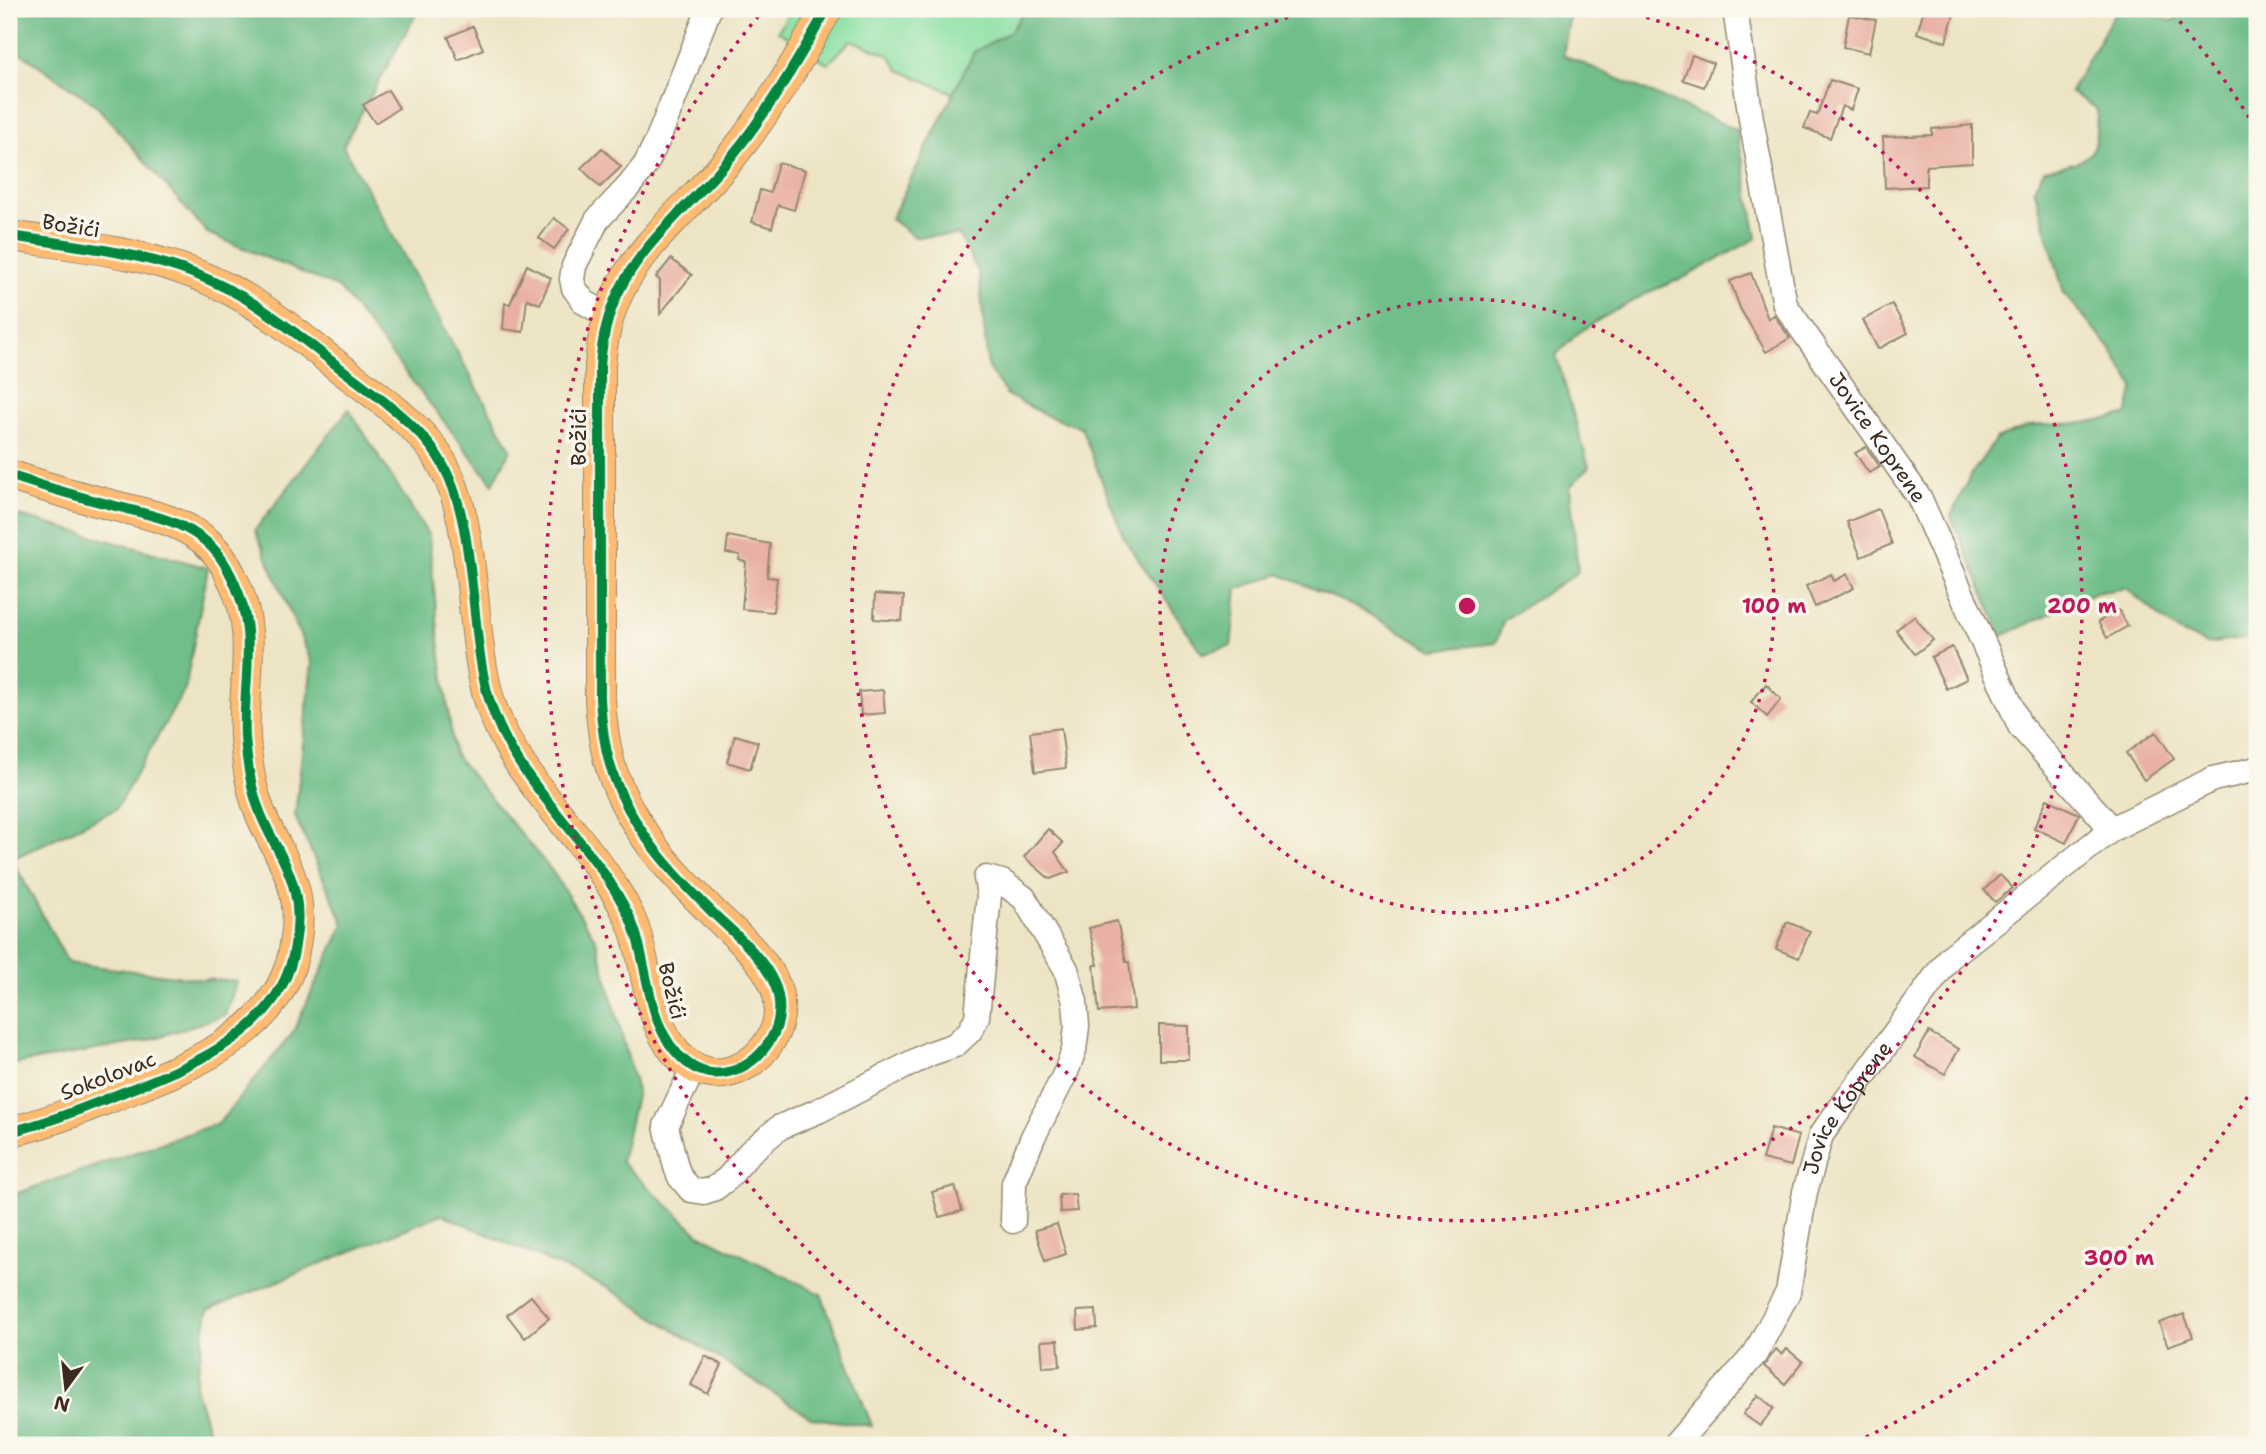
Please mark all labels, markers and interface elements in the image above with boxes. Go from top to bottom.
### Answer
street label: Božići [40,208,102,244]
street label: Jovice Koprene [1822,367,1933,508]
street label: Božići [565,408,593,466]
text: 100 m [1742,592,1806,620]
text: 200 m [2047,592,2117,620]
centre of rings [1455,594,1479,618]
street label: Božići [651,959,693,1023]
street label: Jovice Koprene [1797,1036,1898,1178]
street label: Sokolovac [56,1045,160,1107]
text: 300 m [2084,1244,2154,1272]
north arrow [32,1352,102,1422]
text: N [51,1390,72,1418]

